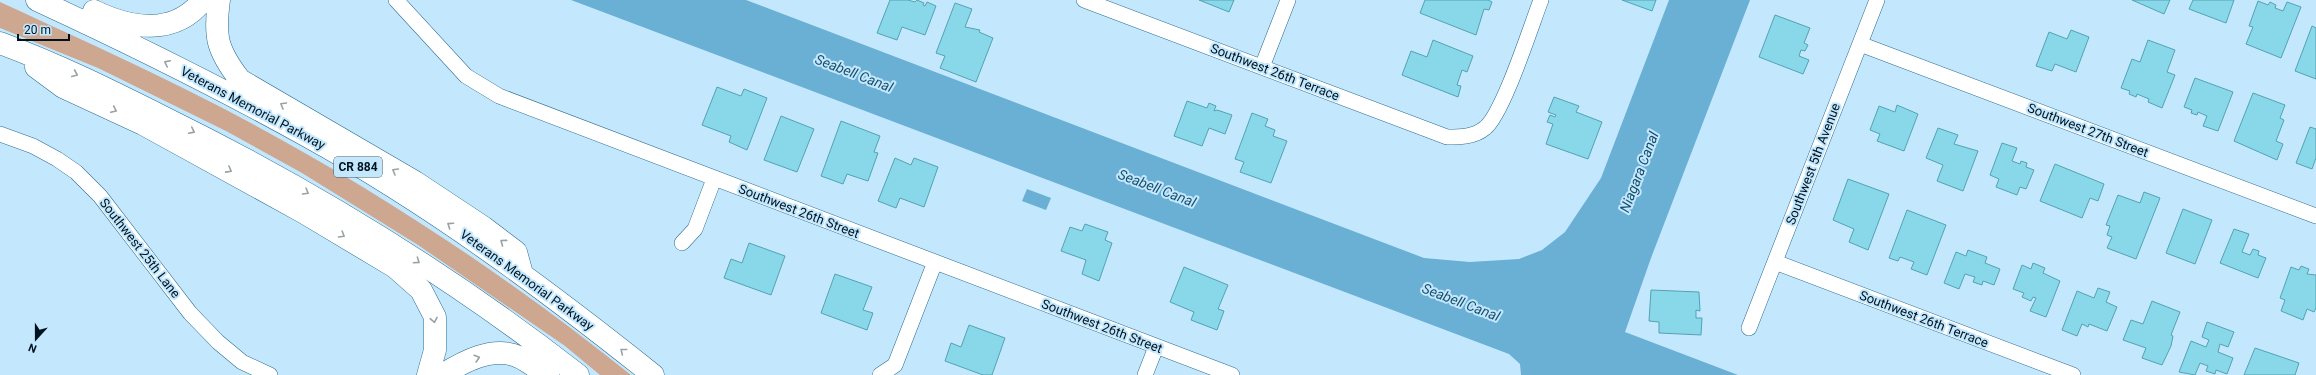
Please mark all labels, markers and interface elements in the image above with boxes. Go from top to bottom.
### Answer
scale bar [18,16,69,42]
text: 20 m [24,23,51,37]
street label: Southwest 26th Terrace [1208,40,1342,104]
water label: Seabell Canal [813,51,896,95]
one-way arrow [164,60,171,67]
street label: Veterans Memorial Parkway [178,63,328,153]
one-way arrow [70,69,78,77]
street label: Southwest 27th Street [2026,100,2150,160]
street label: Southwest 5th Avenue [1783,101,1843,227]
one-way arrow [280,102,287,109]
one-way arrow [109,105,117,113]
one-way arrow [188,126,195,134]
water label: Niagara Canal [1616,129,1662,215]
road number: CR 884 [334,157,382,177]
one-way arrow [225,166,232,173]
water label: Seabell Canal [1116,166,1199,210]
one-way arrow [392,168,399,175]
street label: Southwest 26th Street [737,181,861,241]
one-way arrow [302,188,309,195]
street label: Southwest 25th Lane [97,195,184,301]
one-way arrow [447,222,454,230]
street label: Veterans Memorial Parkway [457,226,597,334]
one-way arrow [338,230,345,237]
one-way arrow [501,240,508,247]
one-way arrow [413,256,420,264]
water label: Seabell Canal [1420,280,1503,324]
street label: Southwest 26th Terrace [1857,287,1991,351]
street label: Southwest 26th Street [1040,296,1164,356]
one-way arrow [430,317,438,323]
north arrow [16,319,56,359]
text: N [26,340,39,355]
one-way arrow [620,348,627,355]
one-way arrow [473,354,480,363]

